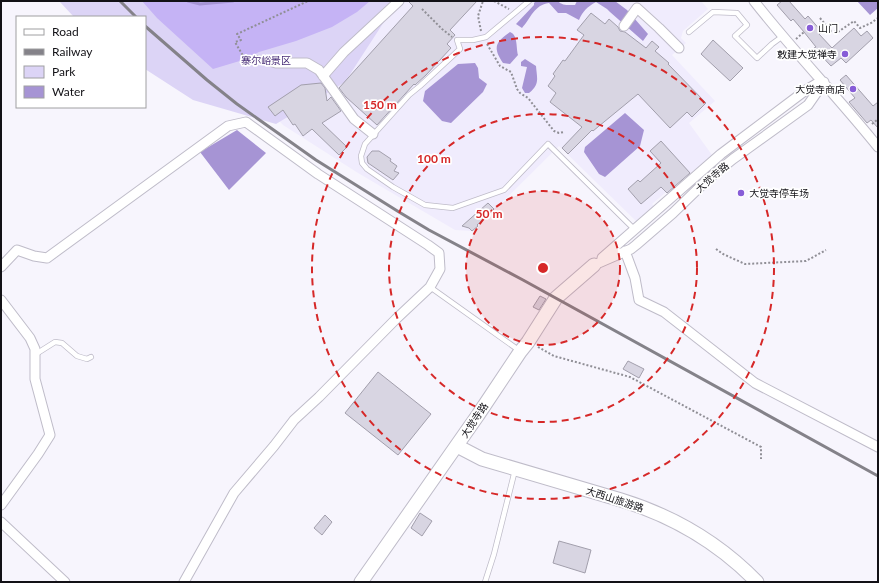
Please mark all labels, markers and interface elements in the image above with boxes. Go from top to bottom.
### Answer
legend [16,16,146,108]
place label: 山门 [818,22,838,34]
marker: 山门 [805,23,815,33]
text: Road [52,24,79,39]
text: Railway [52,44,93,59]
place label: 敕建大觉禅寺 [777,48,837,60]
marker: 敕建大觉禅寺 [840,49,850,59]
park label: 寨尔峪景区 [241,54,291,66]
text: Park [52,64,76,79]
place label: 大觉寺商店 [795,83,845,95]
text: Water [52,84,85,99]
marker: 大觉寺商店 [848,84,858,94]
text: 150 m [363,97,397,112]
text: 100 m [417,151,451,166]
street label: 大觉寺路 [693,159,731,195]
place label: 大觉寺停车场 [749,187,809,199]
marker: 大觉寺停车场 [736,188,746,198]
text: 50 m [476,206,502,221]
centre of rings [536,261,550,275]
street label: 大觉寺路 [458,400,490,440]
street label: 大西山旅游路 [585,484,645,514]

